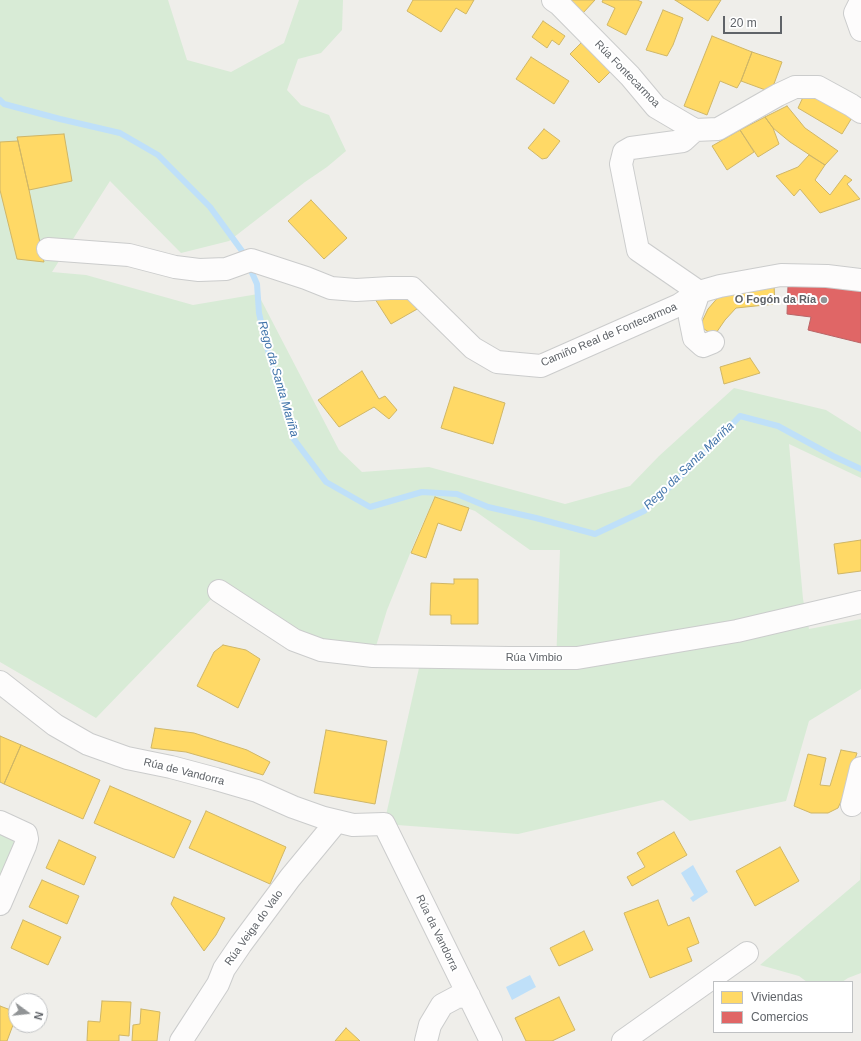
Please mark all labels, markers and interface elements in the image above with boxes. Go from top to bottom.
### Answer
scale bar [725,8,784,34]
text: 20 m [730,16,757,30]
street label: Rúa Fontecarmoa [592,38,662,110]
place label: O Fogón da Ría [735,293,816,307]
marker: O Fogón da Ría [819,295,829,305]
street label: Camiño Real de Fontecarmoa [539,300,679,370]
water label: Rego da Santa Mariña [255,319,301,439]
water label: Rego da Santa Mariña [641,419,737,513]
street label: Rúa Vimbio [506,651,562,665]
street label: Rúa de Vandorra [142,756,226,788]
street label: Rúa Veiga do Valo [222,888,286,968]
street label: Rúa da Vandorra [413,893,461,973]
legend [713,981,853,1033]
text: Viviendas [751,990,803,1004]
north arrow [8,993,48,1033]
text: N [32,1010,45,1021]
text: Comercios [751,1010,808,1024]

